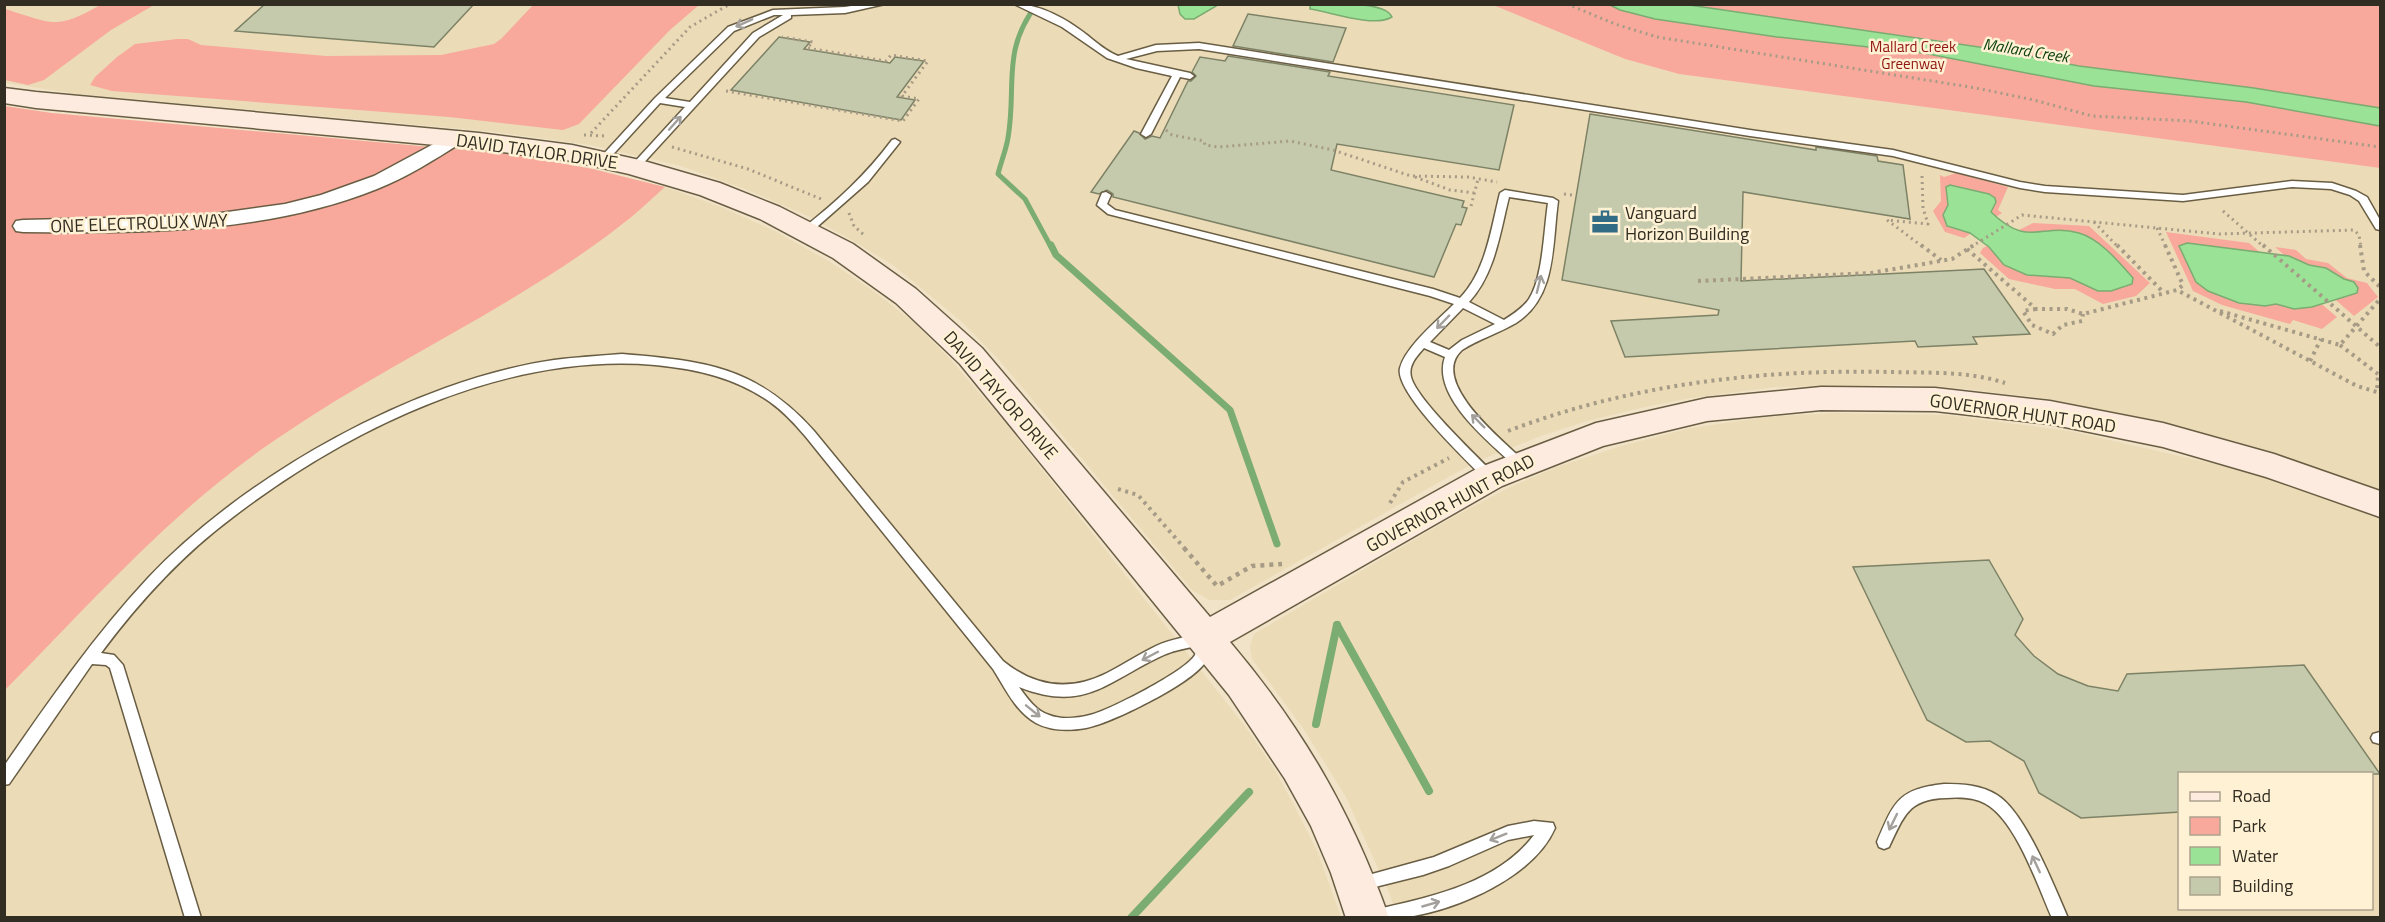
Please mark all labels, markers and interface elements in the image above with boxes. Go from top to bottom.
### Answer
one-way arrow [735,18,753,29]
water label: Mallard Creek [1981,31,2072,69]
park label: Mallard Creek Greenway [1870,35,1956,75]
one-way arrow [668,116,682,131]
street label: DAVID TAYLOR DRIVE [454,126,620,176]
place label: Vanguard Horizon Building [1625,199,1749,247]
street label: ONE ELECTROLUX WAY [50,206,229,240]
office icon: Vanguard Horizon Building [1590,207,1620,237]
one-way arrow [1534,275,1546,294]
one-way arrow [1437,314,1451,329]
street label: DAVID TAYLOR DRIVE [937,325,1065,465]
street label: GOVERNOR HUNT ROAD [1928,387,2118,439]
one-way arrow [1470,414,1485,429]
street label: GOVERNOR HUNT ROAD [1361,447,1539,559]
one-way arrow [1142,650,1159,662]
one-way arrow [1025,705,1041,718]
legend [2178,772,2373,910]
text: Road [2232,782,2271,809]
text: Park [2232,812,2267,839]
one-way arrow [1887,813,1899,831]
one-way arrow [1490,832,1508,843]
text: Water [2232,842,2278,869]
one-way arrow [2029,856,2041,874]
text: Building [2232,872,2293,899]
one-way arrow [1421,898,1440,909]

